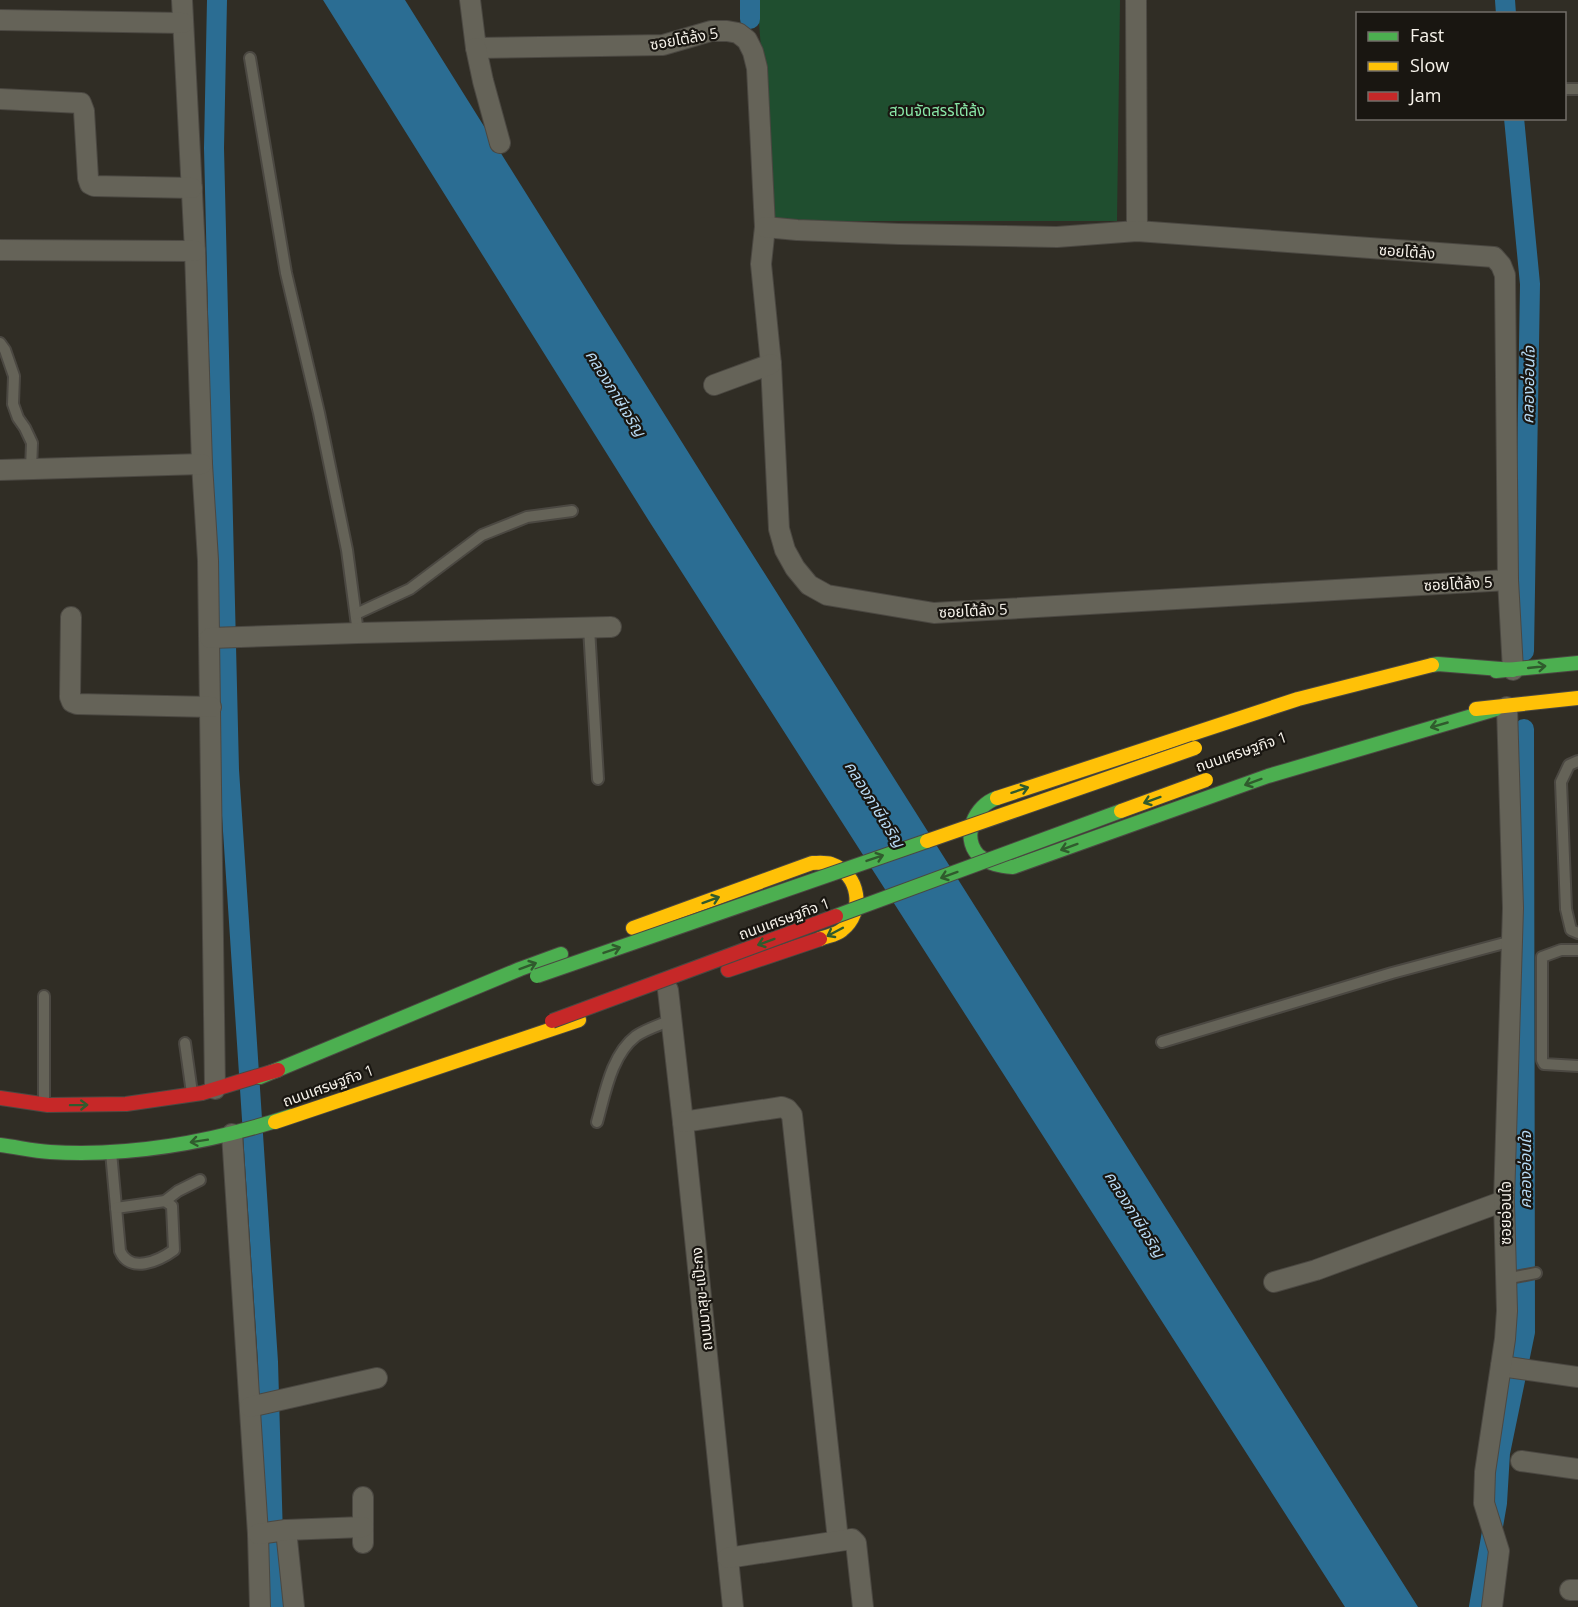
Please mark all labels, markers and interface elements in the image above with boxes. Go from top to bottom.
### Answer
legend [1356,12,1566,120]
street label: ซอยโต้ล้ง 5 [648,22,720,54]
text: Fast [1410,23,1444,47]
text: Slow [1410,53,1449,77]
text: Jam [1408,83,1442,107]
park label: สวนจัดสรรโต้ล้ง [889,100,985,120]
street label: ซอยโต้ล้ง [1378,239,1436,263]
water label: คลองภาษีเจริญ [581,346,652,442]
water label: คลองอ่อนใจ [1516,346,1540,424]
street label: ซอยโต้ล้ง 5 [1423,571,1493,595]
street label: ซอยโต้ล้ง 5 [938,598,1008,622]
one-way arrow [1527,661,1546,672]
one-way arrow [1430,720,1449,731]
street label: ถนนเศรษฐกิจ 1 [1192,726,1290,776]
water label: คลองภาษีเจริญ [840,757,911,853]
one-way arrow [1244,777,1263,788]
one-way arrow [1010,783,1029,794]
one-way arrow [1143,796,1161,807]
one-way arrow [1060,843,1079,854]
one-way arrow [866,852,884,863]
one-way arrow [940,870,959,881]
street label: ถนนเศรษฐกิจ 1 [736,892,832,944]
one-way arrow [702,893,720,904]
one-way arrow [827,926,844,938]
one-way arrow [757,938,776,949]
one-way arrow [602,943,621,954]
one-way arrow [518,960,537,971]
street label: ถนนเศรษฐกิจ 1 [280,1059,376,1111]
one-way arrow [69,1099,89,1111]
water label: คลองอ่อนใจ [1514,1131,1536,1209]
one-way arrow [190,1136,209,1147]
water label: คลองภาษีเจริญ [1100,1167,1171,1263]
street label: ซอยอ่อนใจ [1495,1181,1515,1245]
street label: ถนนมาสุข-แป๊ะกง [686,1246,716,1352]

